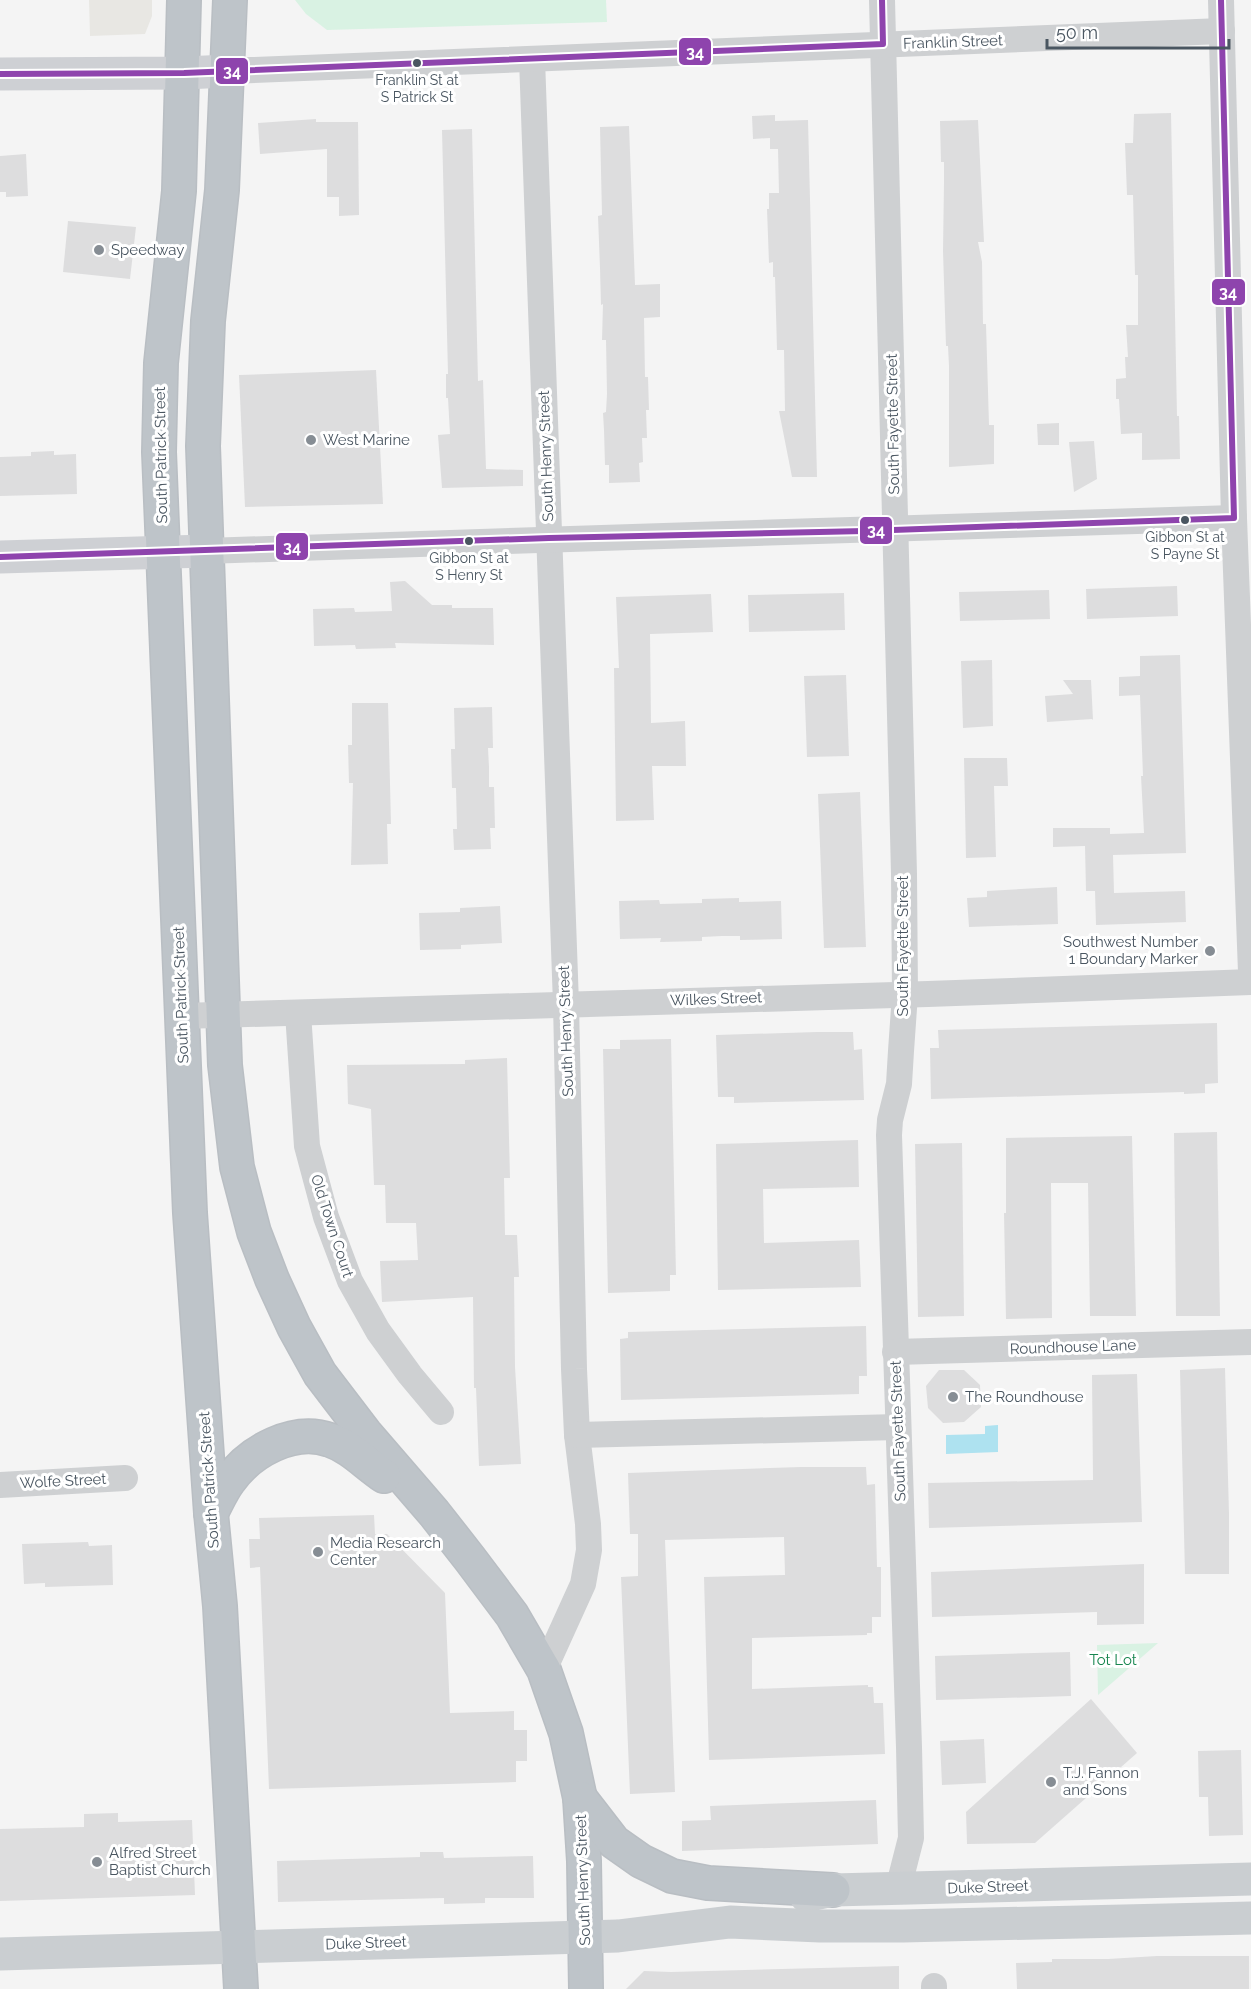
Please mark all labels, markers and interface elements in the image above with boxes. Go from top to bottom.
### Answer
scale bar [1047,12,1228,50]
text: 50 m [1056,22,1098,43]
street label: Franklin Street [903,31,1003,53]
line badge: 34 [678,37,712,66]
text: 34 [686,43,704,62]
line badge: 34 [215,57,249,85]
marker: Franklin St at S Patrick St [411,57,423,69]
text: 34 [223,62,241,81]
place label: Franklin St at S Patrick St [375,72,459,105]
place label: Speedway [111,241,184,259]
marker: Speedway [92,243,106,257]
line badge: 34 [1211,278,1246,306]
text: 34 [1219,283,1237,302]
street label: South Fayette Street [883,353,903,495]
street label: South Patrick Street [151,386,171,524]
street label: South Henry Street [535,390,557,522]
place label: West Marine [323,431,410,449]
marker: West Marine [304,433,318,447]
marker: Gibbon St at S Payne St [1179,514,1191,526]
line badge: 34 [859,516,893,545]
text: 34 [867,521,885,540]
place label: Gibbon St at S Payne St [1145,529,1225,562]
line badge: 34 [275,532,309,561]
marker: Gibbon St at S Henry St [463,535,475,547]
text: 34 [283,538,301,557]
place label: Gibbon St at S Henry St [429,550,509,583]
street label: South Fayette Street [894,875,912,1017]
street label: South Patrick Street [170,926,192,1064]
place label: Southwest Number 1 Boundary Marker [1063,933,1199,968]
marker: Southwest Number 1 Boundary Marker [1203,944,1217,958]
street label: South Henry Street [555,965,577,1097]
street label: Wilkes Street [670,988,762,1010]
street label: Old Town Court [307,1172,357,1280]
street label: Roundhouse Lane [1010,1336,1137,1358]
street label: South Fayette Street [887,1360,909,1502]
place label: The Roundhouse [965,1388,1084,1406]
marker: The Roundhouse [946,1390,960,1404]
street label: South Patrick Street [195,1411,223,1549]
street label: Wolfe Street [19,1470,107,1492]
place label: Media Research Center [330,1534,441,1569]
marker: Media Research Center [311,1545,325,1559]
park label: Tot Lot [1089,1651,1137,1669]
place label: T.J. Fannon and Sons [1063,1764,1139,1799]
marker: T.J. Fannon and Sons [1044,1775,1058,1789]
street label: South Henry Street [572,1814,594,1946]
place label: Alfred Street Baptist Church [109,1844,211,1879]
marker: Alfred Street Baptist Church [90,1855,104,1869]
street label: Duke Street [947,1877,1029,1897]
street label: Duke Street [325,1933,407,1953]

